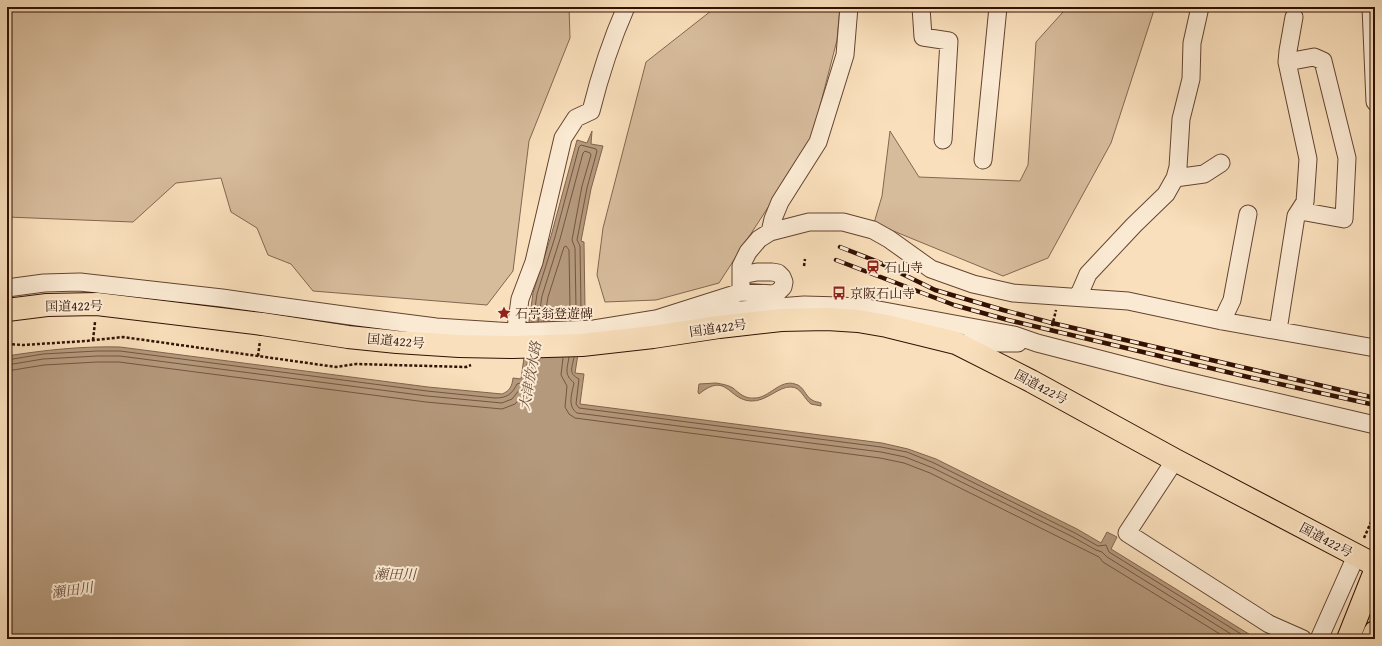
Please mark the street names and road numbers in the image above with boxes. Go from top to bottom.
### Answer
street label: 国道422号 [45,296,103,316]
street label: 国道422号 [688,315,748,341]
street label: 国道422号 [366,329,426,353]
street label: 国道422号 [1011,365,1071,409]
street label: 国道422号 [1296,518,1356,562]

